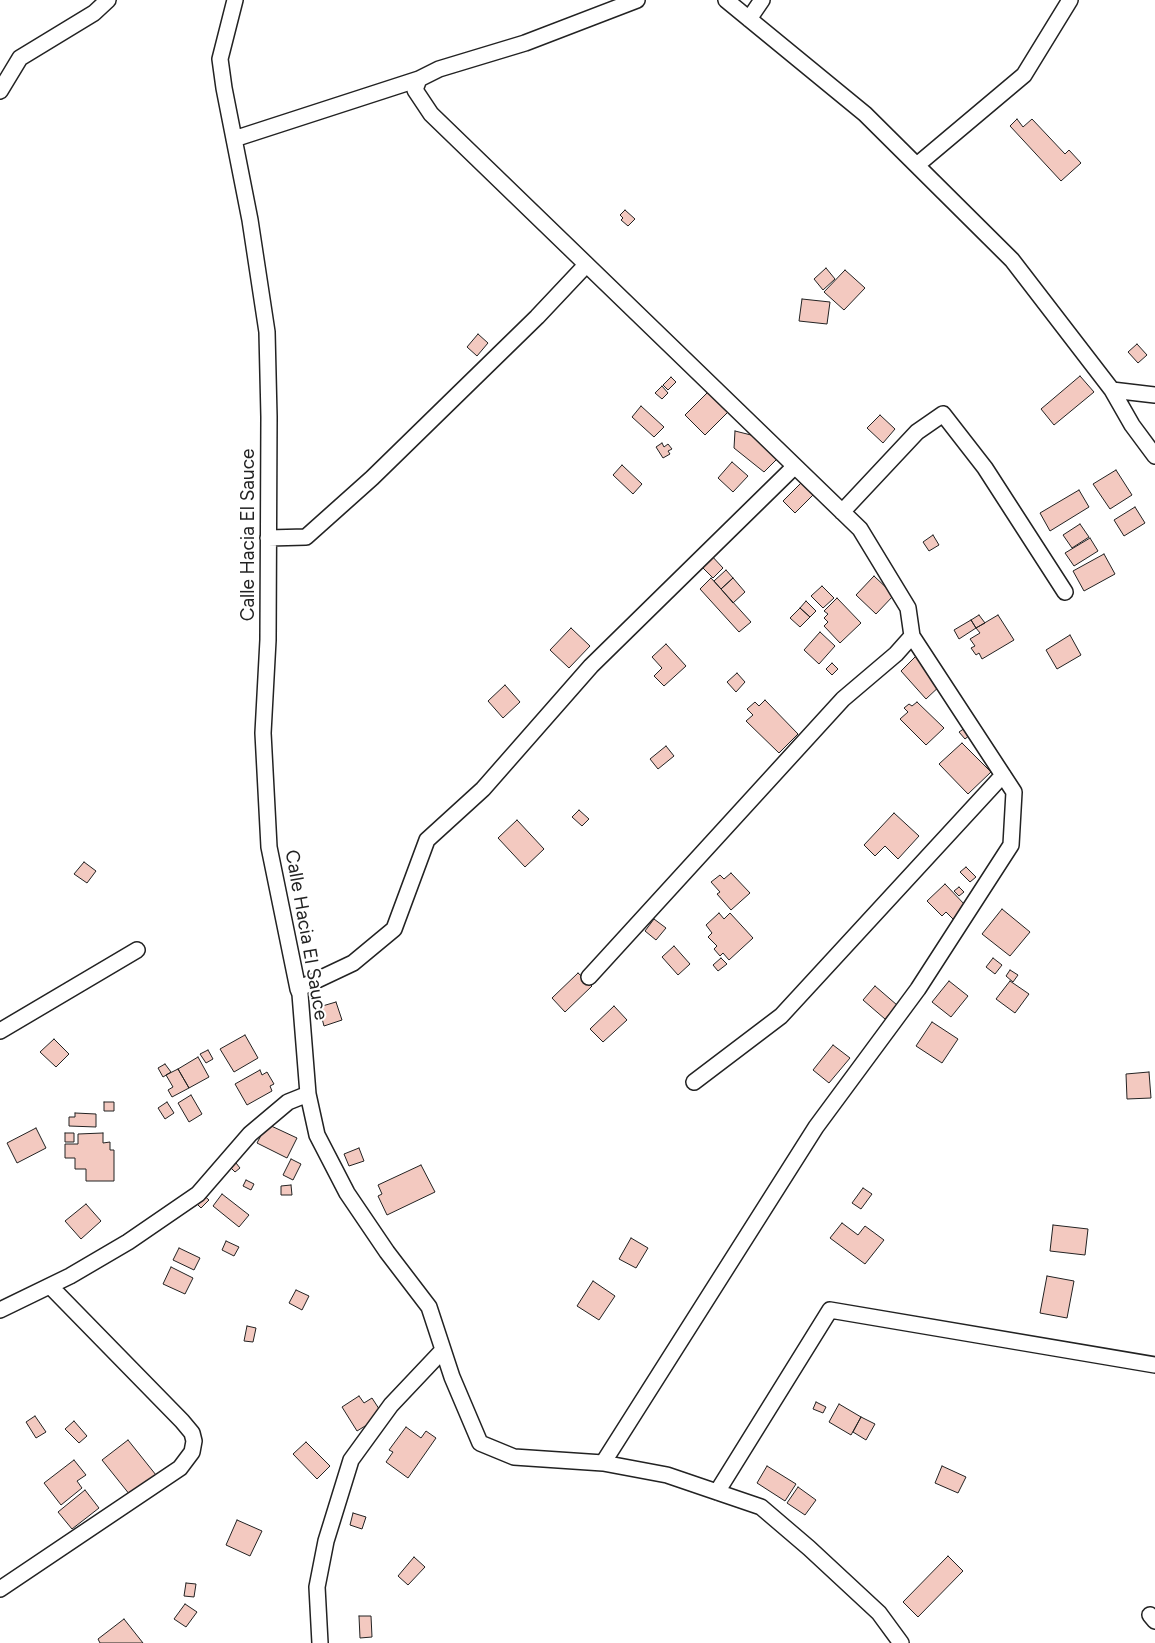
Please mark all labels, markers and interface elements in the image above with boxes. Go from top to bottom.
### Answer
street label: Calle Hacia El Sauce [237,449,259,621]
street label: Calle Hacia El Sauce [280,848,332,1022]

